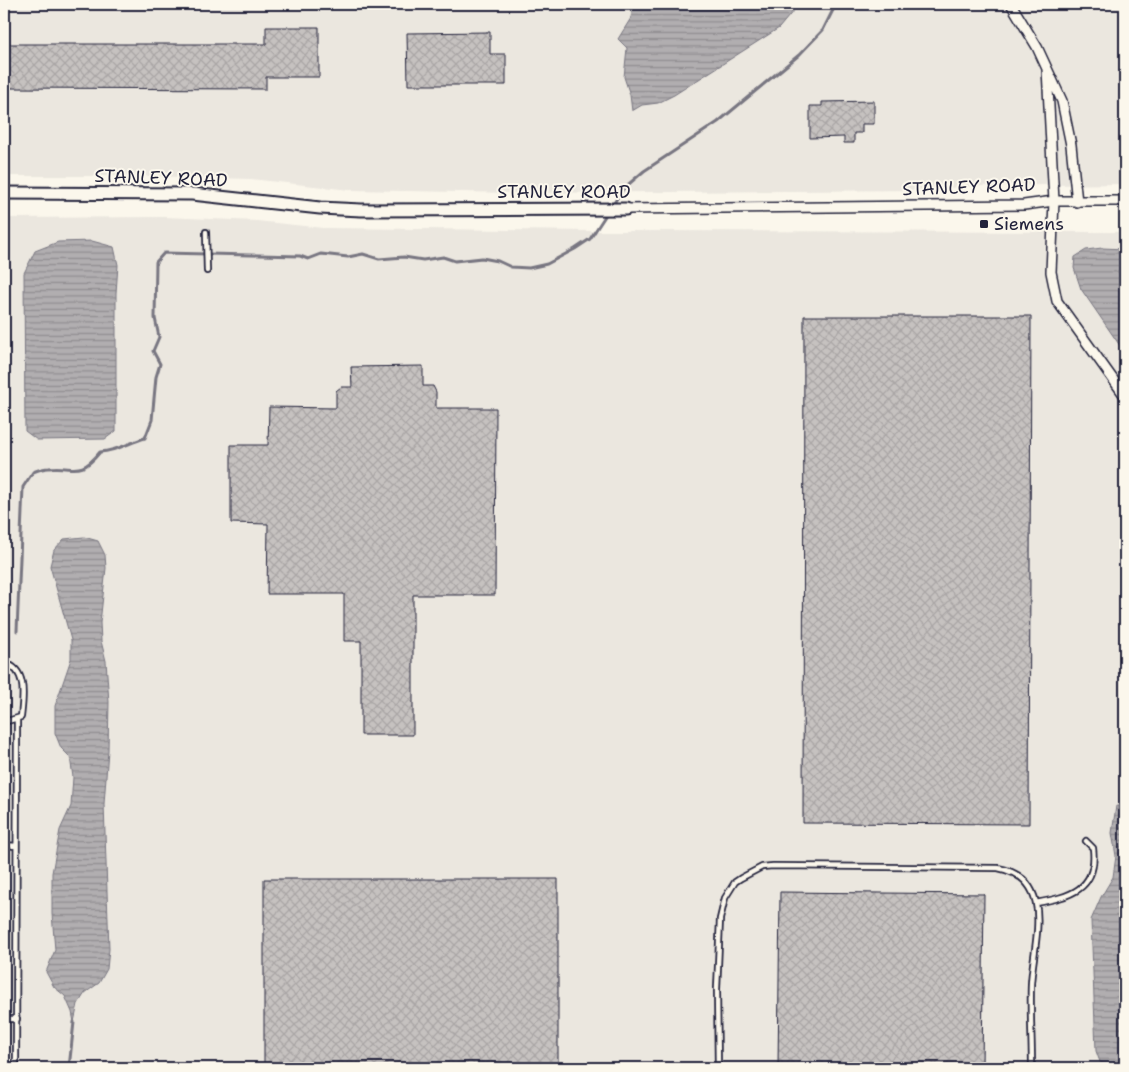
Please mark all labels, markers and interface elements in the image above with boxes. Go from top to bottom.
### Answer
street label: STANLEY ROAD [94,164,228,192]
street label: STANLEY ROAD [902,173,1036,201]
street label: STANLEY ROAD [497,180,631,204]
place label: Siemens [994,212,1064,236]
marker: Siemens [978,218,990,230]

